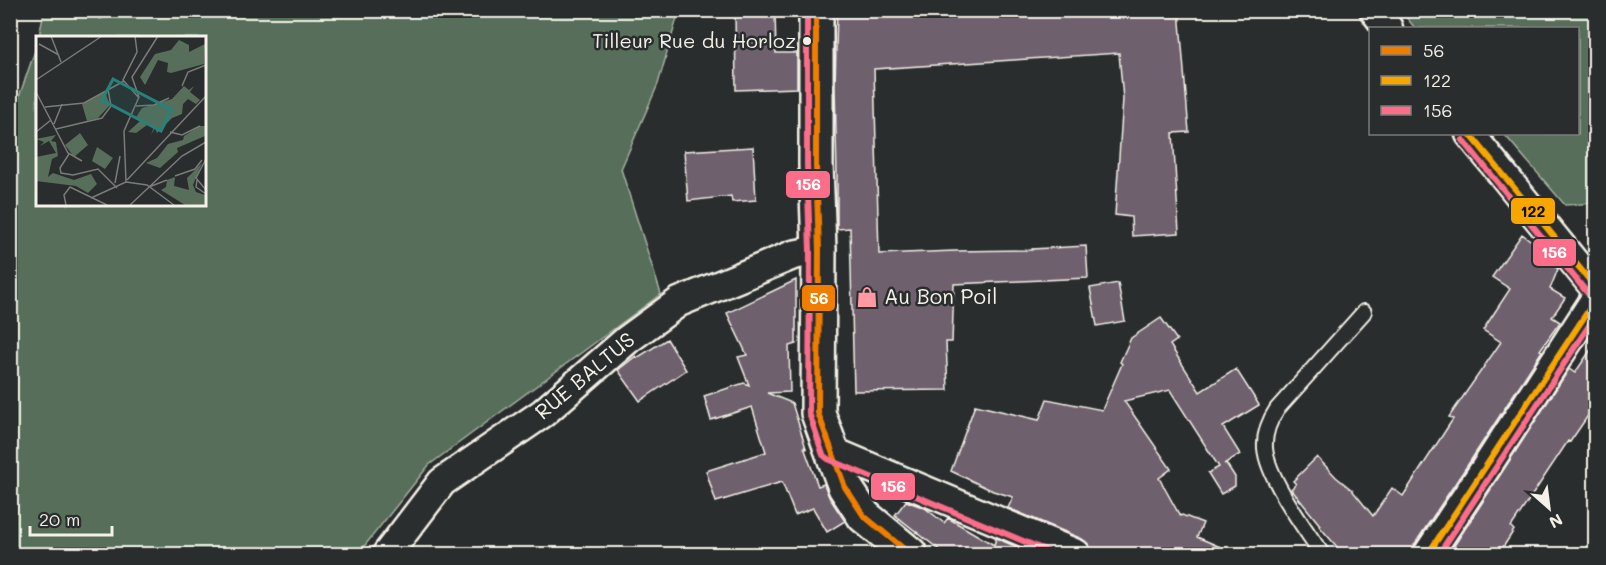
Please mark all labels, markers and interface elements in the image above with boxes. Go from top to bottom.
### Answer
place label: Tilleur Rue du Horloz [592,27,796,53]
legend [1369,27,1579,135]
marker: Tilleur Rue du Horloz [801,35,813,47]
inset map [36,36,206,206]
text: 56 [1423,38,1444,62]
text: 122 [1423,68,1451,92]
text: 156 [1423,98,1452,122]
line badge: 156 [785,170,831,199]
text: 156 [795,173,821,194]
line badge: 122 [1510,197,1556,225]
text: 122 [1521,200,1546,221]
line badge: 156 [1532,238,1577,267]
text: 156 [1541,241,1567,262]
place label: Au Bon Poil [884,282,998,309]
line badge: 56 [801,284,836,312]
shop icon: Au Bon Poil [855,285,879,309]
text: 56 [809,287,829,308]
street label: RUE BALTUS [528,325,640,425]
line badge: 156 [870,472,916,501]
text: 156 [880,475,906,496]
north arrow [1519,478,1579,538]
scale bar [30,499,112,537]
text: 20 m [39,507,80,531]
text: N [1546,510,1567,534]

